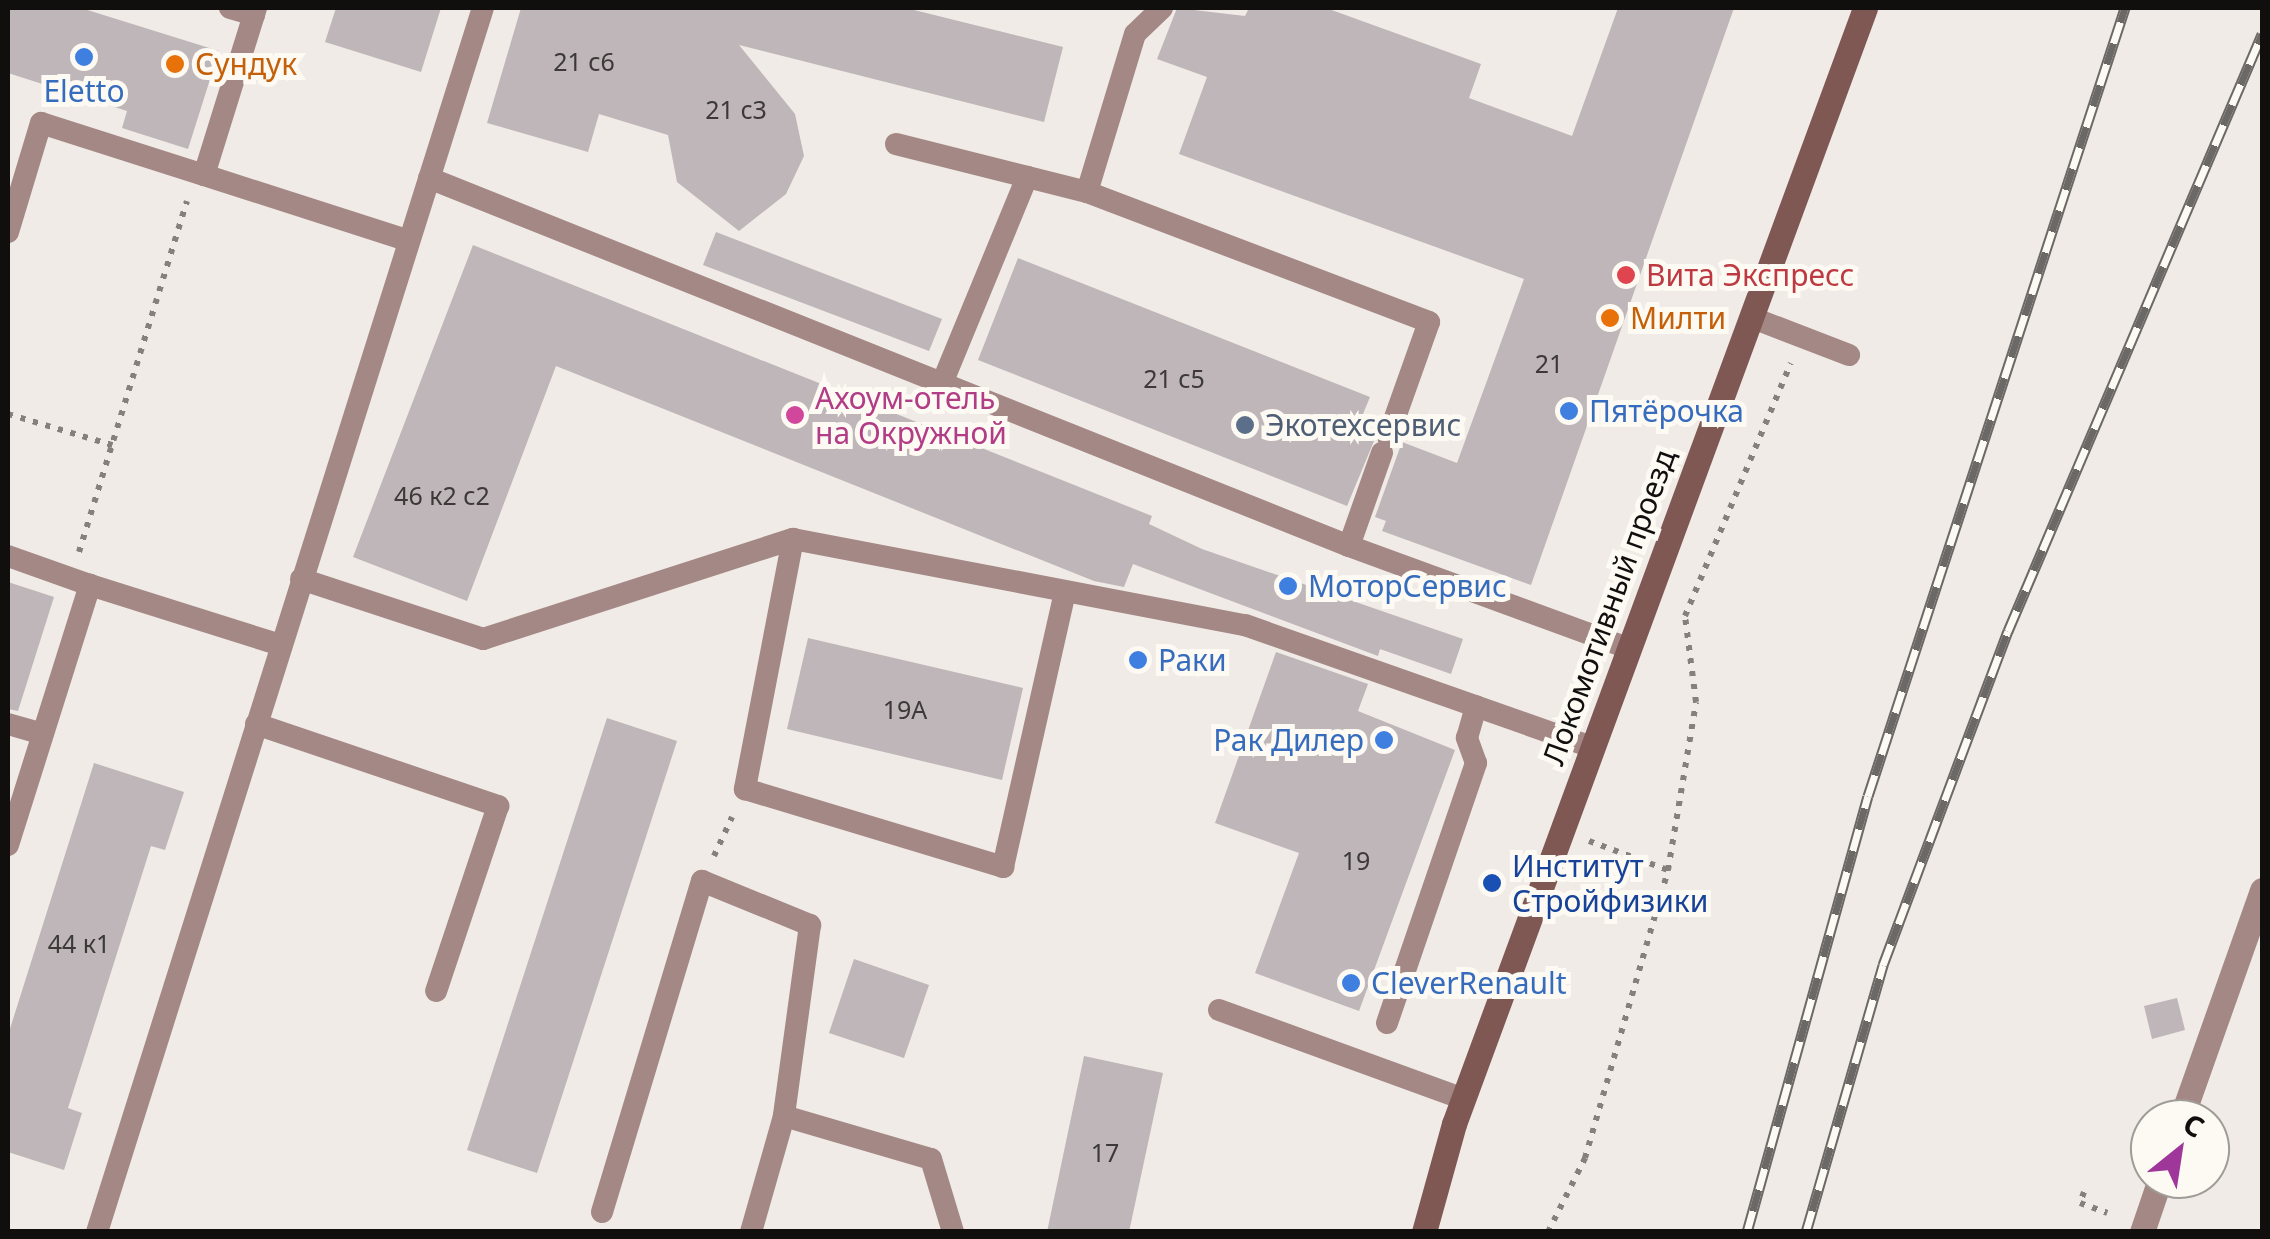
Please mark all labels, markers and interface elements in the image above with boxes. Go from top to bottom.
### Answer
marker: Eletto [73,46,95,68]
place label: Сундук [195,46,297,82]
house number: 21 с6 [553,46,615,76]
marker: Сундук [164,53,186,75]
place label: Eletto [43,73,125,109]
house number: 21 c3 [705,94,767,124]
place label: Вита Экспресс [1646,257,1854,293]
marker: Вита Экспресс [1615,264,1637,286]
place label: Милти [1630,300,1726,336]
marker: Милти [1599,307,1621,329]
house number: 21 [1535,348,1563,378]
house number: 21 с5 [1143,363,1205,393]
place label: Ахоум-отель на Окружной [815,380,1007,450]
place label: Пятёрочка [1589,393,1744,429]
marker: Пятёрочка [1558,400,1580,422]
marker: Ахоум-отель на Окружной [784,404,806,426]
place label: Экотехсервис [1265,407,1461,443]
marker: Экотехсервис [1234,414,1256,436]
street label: Локомотивный проезд [1535,444,1683,770]
house number: 46 к2 с2 [394,480,490,510]
place label: МоторСервис [1308,568,1507,604]
marker: МоторСервис [1277,575,1299,597]
place label: Раки [1158,642,1227,678]
marker: Раки [1127,649,1149,671]
house number: 19А [883,694,927,724]
place label: Рак Дилер [1213,722,1364,758]
marker: Рак Дилер [1373,729,1395,751]
house number: 19 [1342,845,1370,875]
place label: Институт Стройфизики [1512,848,1708,918]
marker: Институт Стройфизики [1481,872,1503,894]
house number: 44 к1 [48,928,110,958]
place label: CleverRenault [1371,965,1567,1001]
marker: CleverRenault [1340,972,1362,994]
north arrow [2130,1099,2230,1199]
text: С [2177,1104,2211,1146]
house number: 17 [1091,1137,1119,1167]

